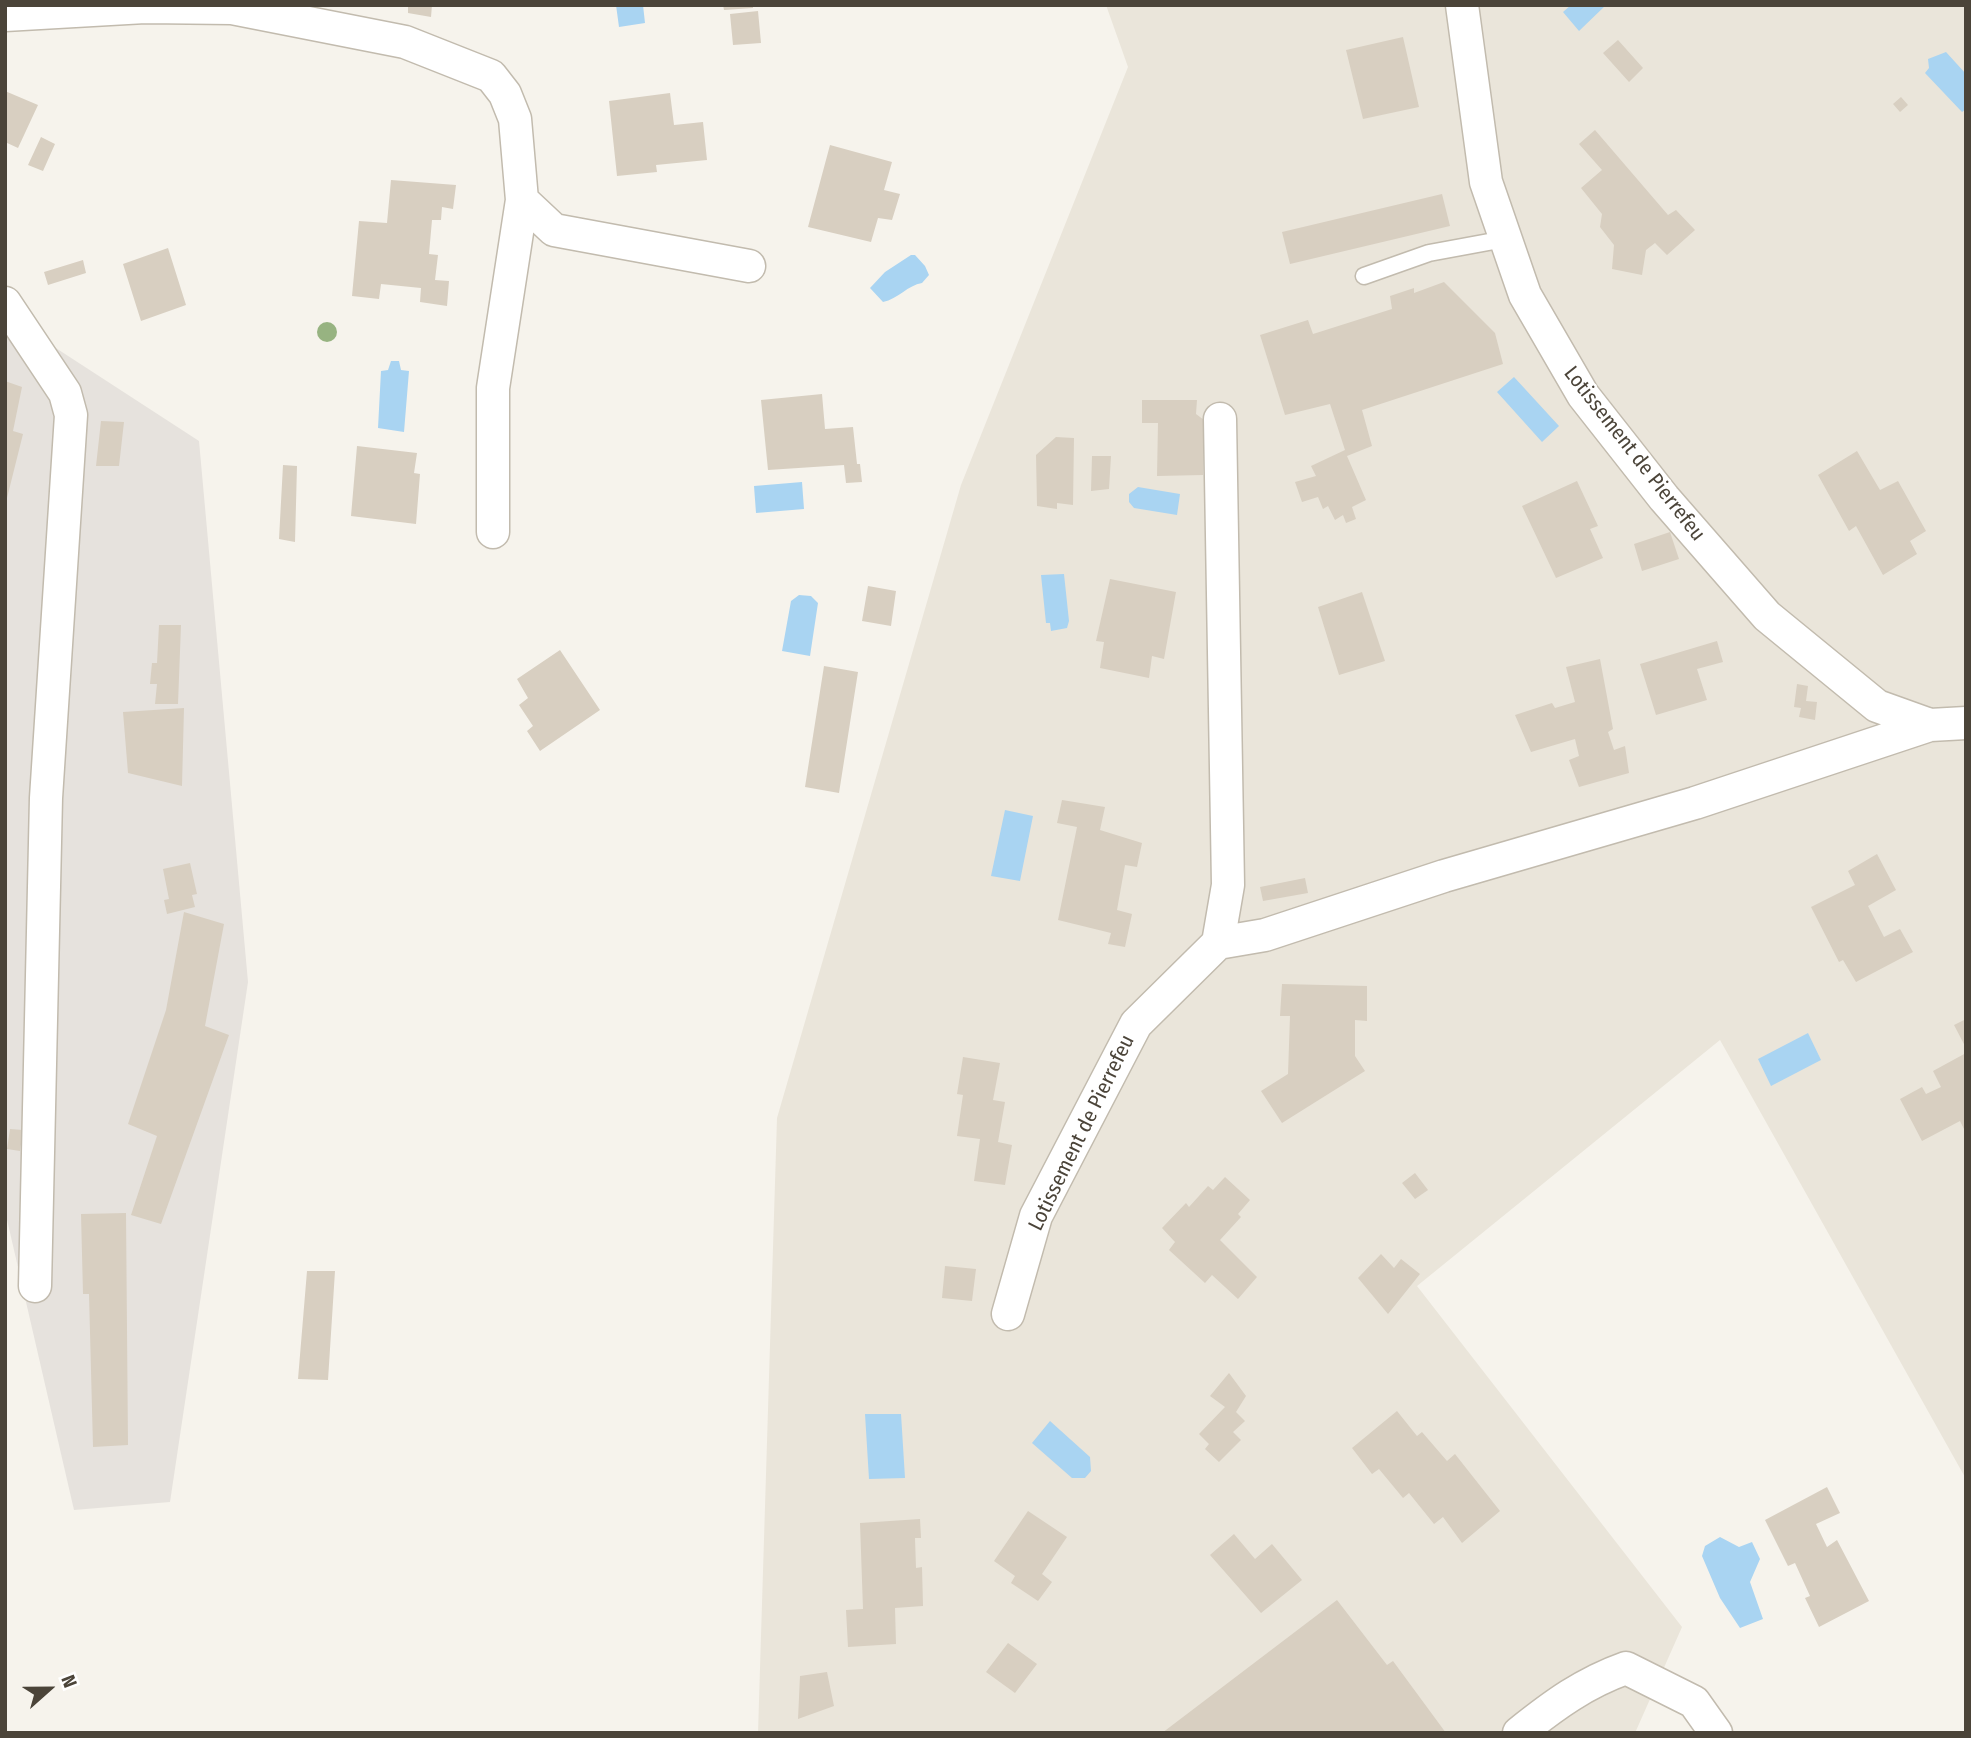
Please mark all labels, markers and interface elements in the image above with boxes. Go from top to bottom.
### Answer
street label: Lotissement de Pierrefeu [1558,362,1710,546]
street label: Lotissement de Pierrefeu [1024,1031,1140,1235]
north arrow [14,1654,84,1724]
text: N [56,1672,82,1691]

